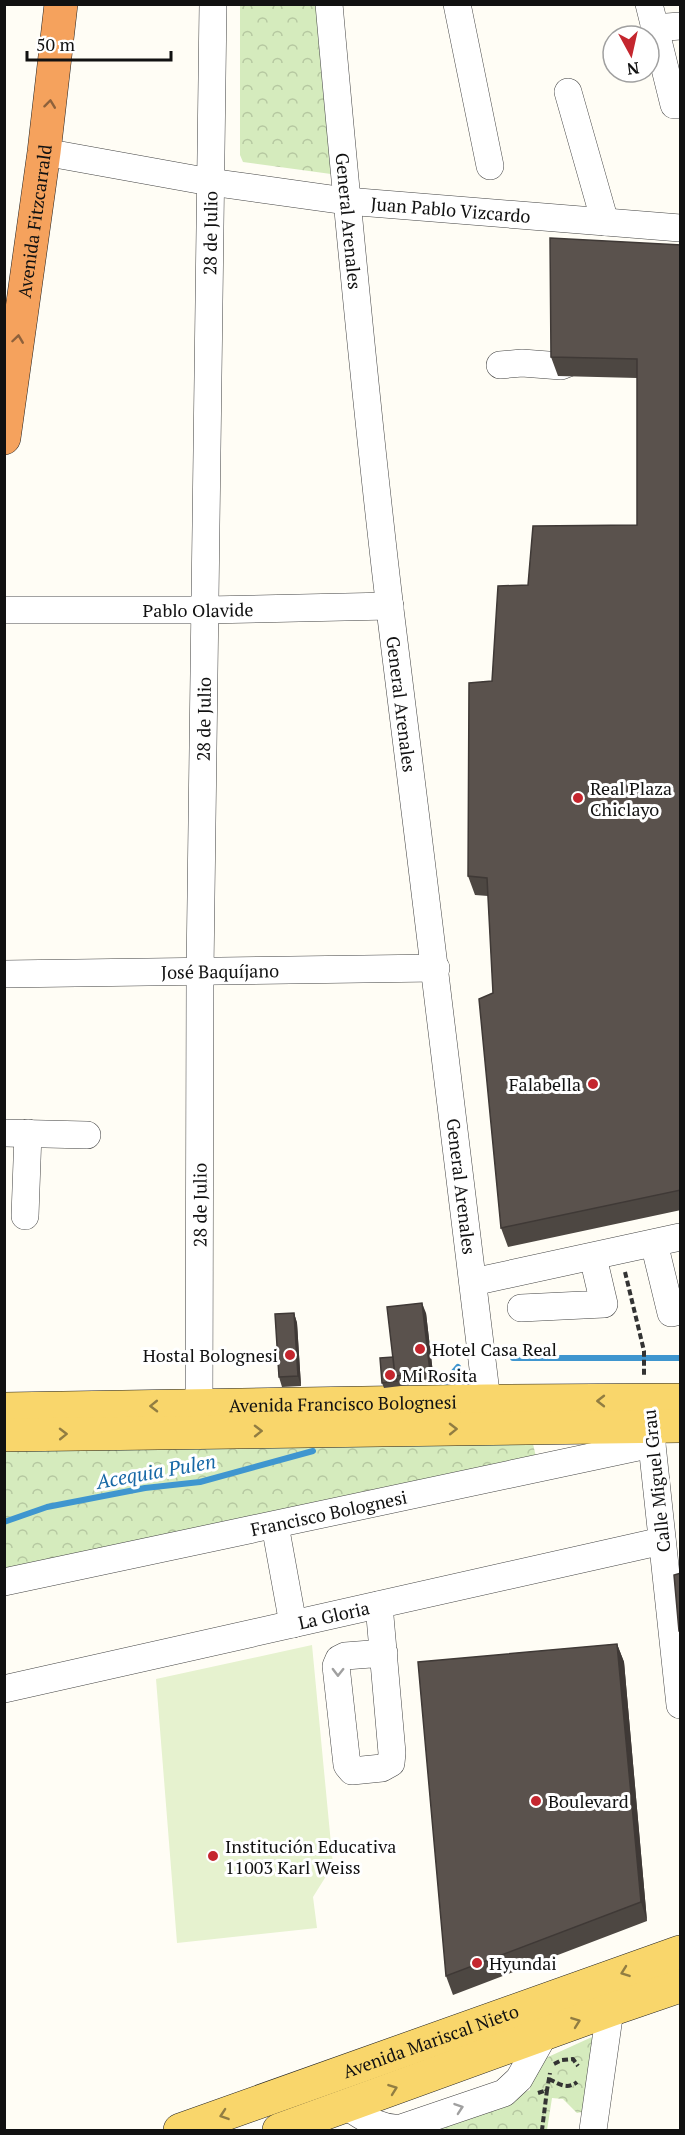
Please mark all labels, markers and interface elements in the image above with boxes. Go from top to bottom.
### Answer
scale bar [27,24,171,62]
north arrow [601,24,661,84]
text: 50 m [36,32,76,56]
text: N [626,57,641,81]
one-way arrow [43,99,55,108]
street label: Avenida Fitzcarrald [12,143,57,299]
street label: General Arenales [331,152,367,290]
street label: 28 de Julio [197,191,222,275]
street label: Juan Pablo Vizcardo [370,191,531,228]
one-way arrow [12,334,24,343]
street label: Pablo Olavide [143,597,254,622]
street label: General Arenales [381,635,422,774]
street label: 28 de Julio [191,677,216,761]
place label: Real Plaza Chiclayo [590,776,672,821]
marker: Real Plaza Chiclayo [571,791,585,805]
street label: José Baquíjano [161,958,279,984]
place label: Falabella [509,1072,581,1096]
marker: Falabella [586,1077,600,1091]
street label: General Arenales [441,1117,482,1256]
street label: 28 de Julio [187,1163,212,1247]
place label: Hotel Casa Real [432,1337,557,1361]
marker: Hotel Casa Real [413,1342,427,1356]
place label: Hostal Bolognesi [143,1343,278,1367]
marker: Hostal Bolognesi [283,1348,297,1362]
place label: Mi Rosita [402,1363,477,1387]
marker: Mi Rosita [383,1368,397,1382]
street label: Avenida Francisco Bolognesi [229,1390,457,1417]
one-way arrow [597,1395,606,1407]
one-way arrow [150,1400,159,1413]
street label: Calle Miguel Grau [637,1408,675,1554]
one-way arrow [448,1422,457,1435]
one-way arrow [253,1425,262,1437]
one-way arrow [58,1428,67,1440]
water label: Acequia Pulen [93,1447,218,1495]
street label: Francisco Bolognesi [248,1485,409,1541]
street label: La Gloria [296,1595,372,1634]
one-way arrow [332,1668,344,1677]
place label: Boulevard [548,1789,629,1813]
marker: Boulevard [529,1794,543,1808]
place label: Institución Educativa 11003 Karl Weiss [225,1834,396,1879]
marker: Institución Educativa 11003 Karl Weiss [206,1849,220,1863]
place label: Hyundai [489,1951,557,1975]
marker: Hyundai [470,1956,484,1970]
one-way arrow [621,1964,631,1977]
street label: Avenida Mariscal Nieto [339,1998,522,2083]
one-way arrow [570,2016,581,2029]
one-way arrow [387,2084,398,2097]
one-way arrow [453,2103,464,2116]
one-way arrow [219,2108,230,2121]

